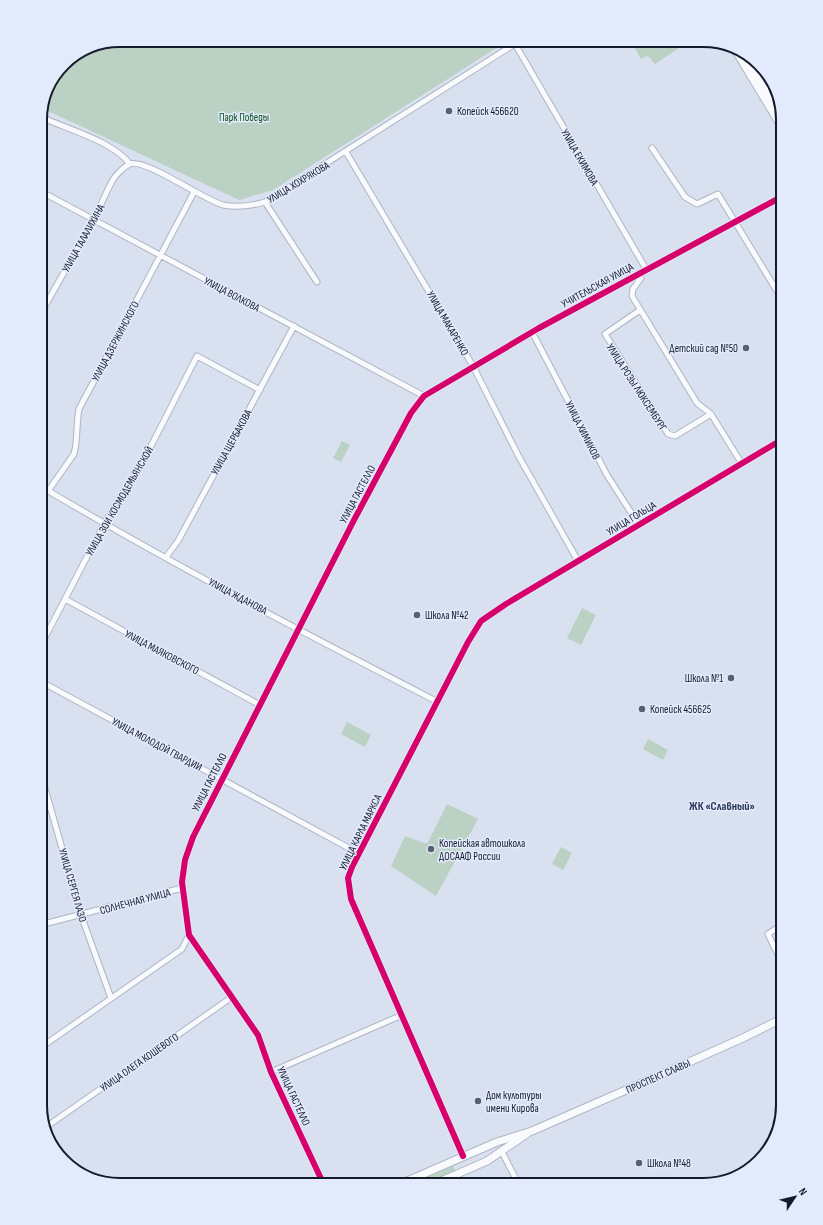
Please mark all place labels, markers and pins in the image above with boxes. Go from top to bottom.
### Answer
place label: Копейск 456620 [457,105,519,118]
marker: Копейск 456620 [444,106,454,116]
place label: Детский сад №50 [669,342,738,355]
marker: Детский сад №50 [741,343,751,353]
place label: Школа №42 [425,609,469,622]
marker: Школа №42 [412,610,422,620]
place label: Школа №1 [685,672,723,685]
marker: Школа №1 [726,673,736,683]
place label: Копейск 456625 [650,703,711,716]
marker: Копейск 456625 [637,704,647,714]
place label: Копейская автошкола ДОСААФ России [439,837,525,863]
marker: Копейская автошкола ДОСААФ России [426,844,436,854]
place label: Дом культуры имени Кирова [486,1089,542,1115]
marker: Дом культуры имени Кирова [473,1096,483,1106]
place label: Школа №48 [647,1157,691,1170]
marker: Школа №48 [634,1158,644,1168]

